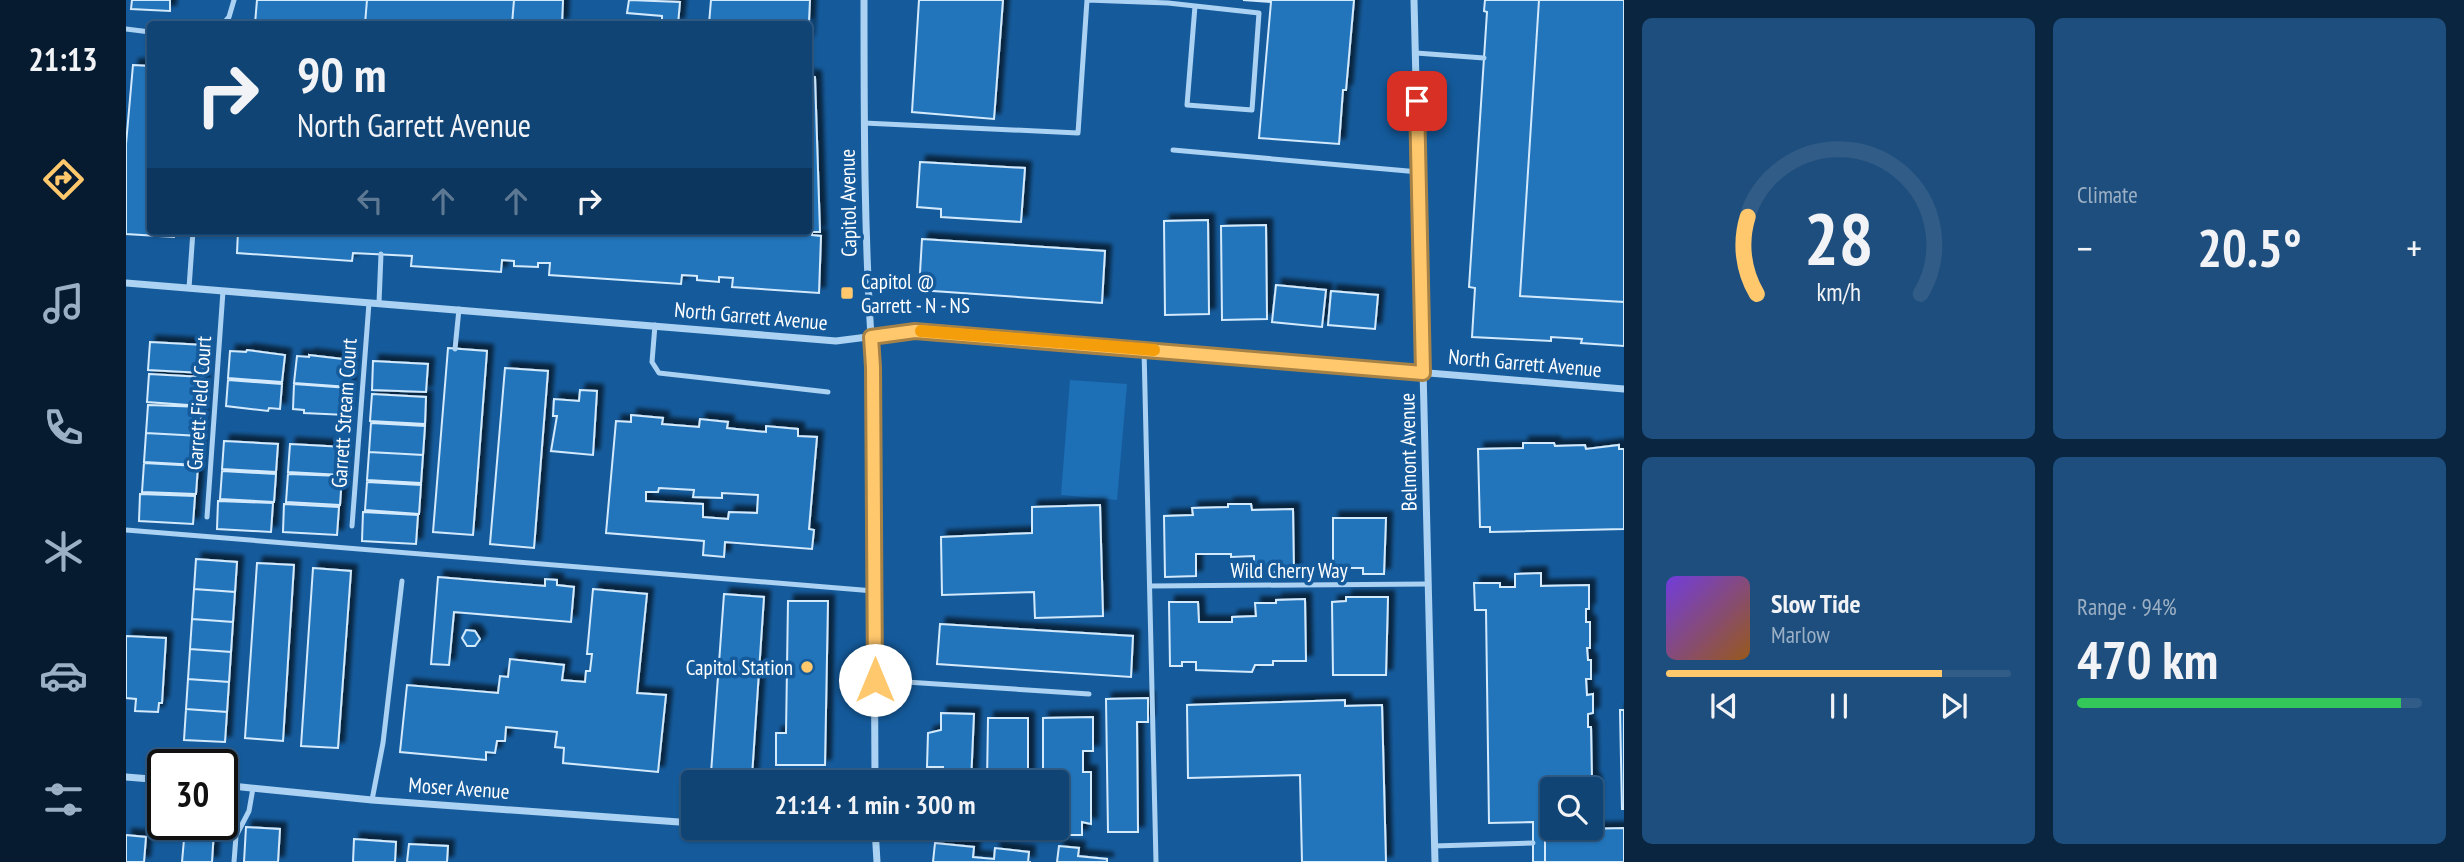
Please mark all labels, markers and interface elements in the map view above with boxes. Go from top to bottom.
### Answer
text: 21:13 [28,38,98,80]
text: 90 m [297,42,386,106]
icon: right [182,49,273,140]
pin [1387,71,1447,131]
icon: arrive [1398,82,1436,120]
text: North Garrett Avenue [297,104,531,146]
street label: Capitol Avenue [834,149,862,257]
icon: directions [39,155,88,204]
text: Climate [2077,180,2138,209]
icon: left [351,182,389,220]
icon: ahead [424,182,462,220]
icon: ahead [497,182,535,220]
icon: right [570,182,608,220]
text: 28 [1804,191,1873,285]
text: 20.5° [2197,214,2302,281]
text: − [2077,223,2093,272]
text: + [2406,223,2422,272]
place label: Capitol @ Garrett - N - NS [861,268,970,319]
text: km/h [1816,276,1861,308]
icon: music [39,279,88,328]
marker: Capitol @ Garrett - N - NS [839,285,855,301]
street label: North Garrett Avenue [673,296,829,336]
street label: Garrett Field Court [181,335,217,471]
street label: Garrett Stream Court [325,337,363,489]
street label: North Garrett Avenue [1447,343,1603,383]
street label: Belmont Avenue [1393,393,1423,511]
icon: phone [39,403,88,452]
icon: climate [39,527,88,576]
street label: Wild Cherry Way [1230,557,1348,584]
text: Slow Tide [1771,587,1861,620]
text: Range · 94% [2077,592,2177,621]
text: Marlow [1771,620,1830,649]
text: 470 km [2077,626,2218,693]
position arrow [838,643,912,717]
icon: car [39,651,88,700]
place label: Capitol Station [686,654,793,681]
marker: Capitol Station [799,659,815,675]
icon: previous [1705,687,1743,725]
icon: pause [1820,687,1858,725]
icon: next [1935,687,1973,725]
speed limit sign: 30 [147,749,238,840]
street label: Moser Avenue [408,771,510,805]
icon: filters [39,775,88,824]
map controls [1540,777,1603,840]
button: search [1540,777,1603,840]
text: 21:14 · 1 min · 300 m [775,788,975,821]

